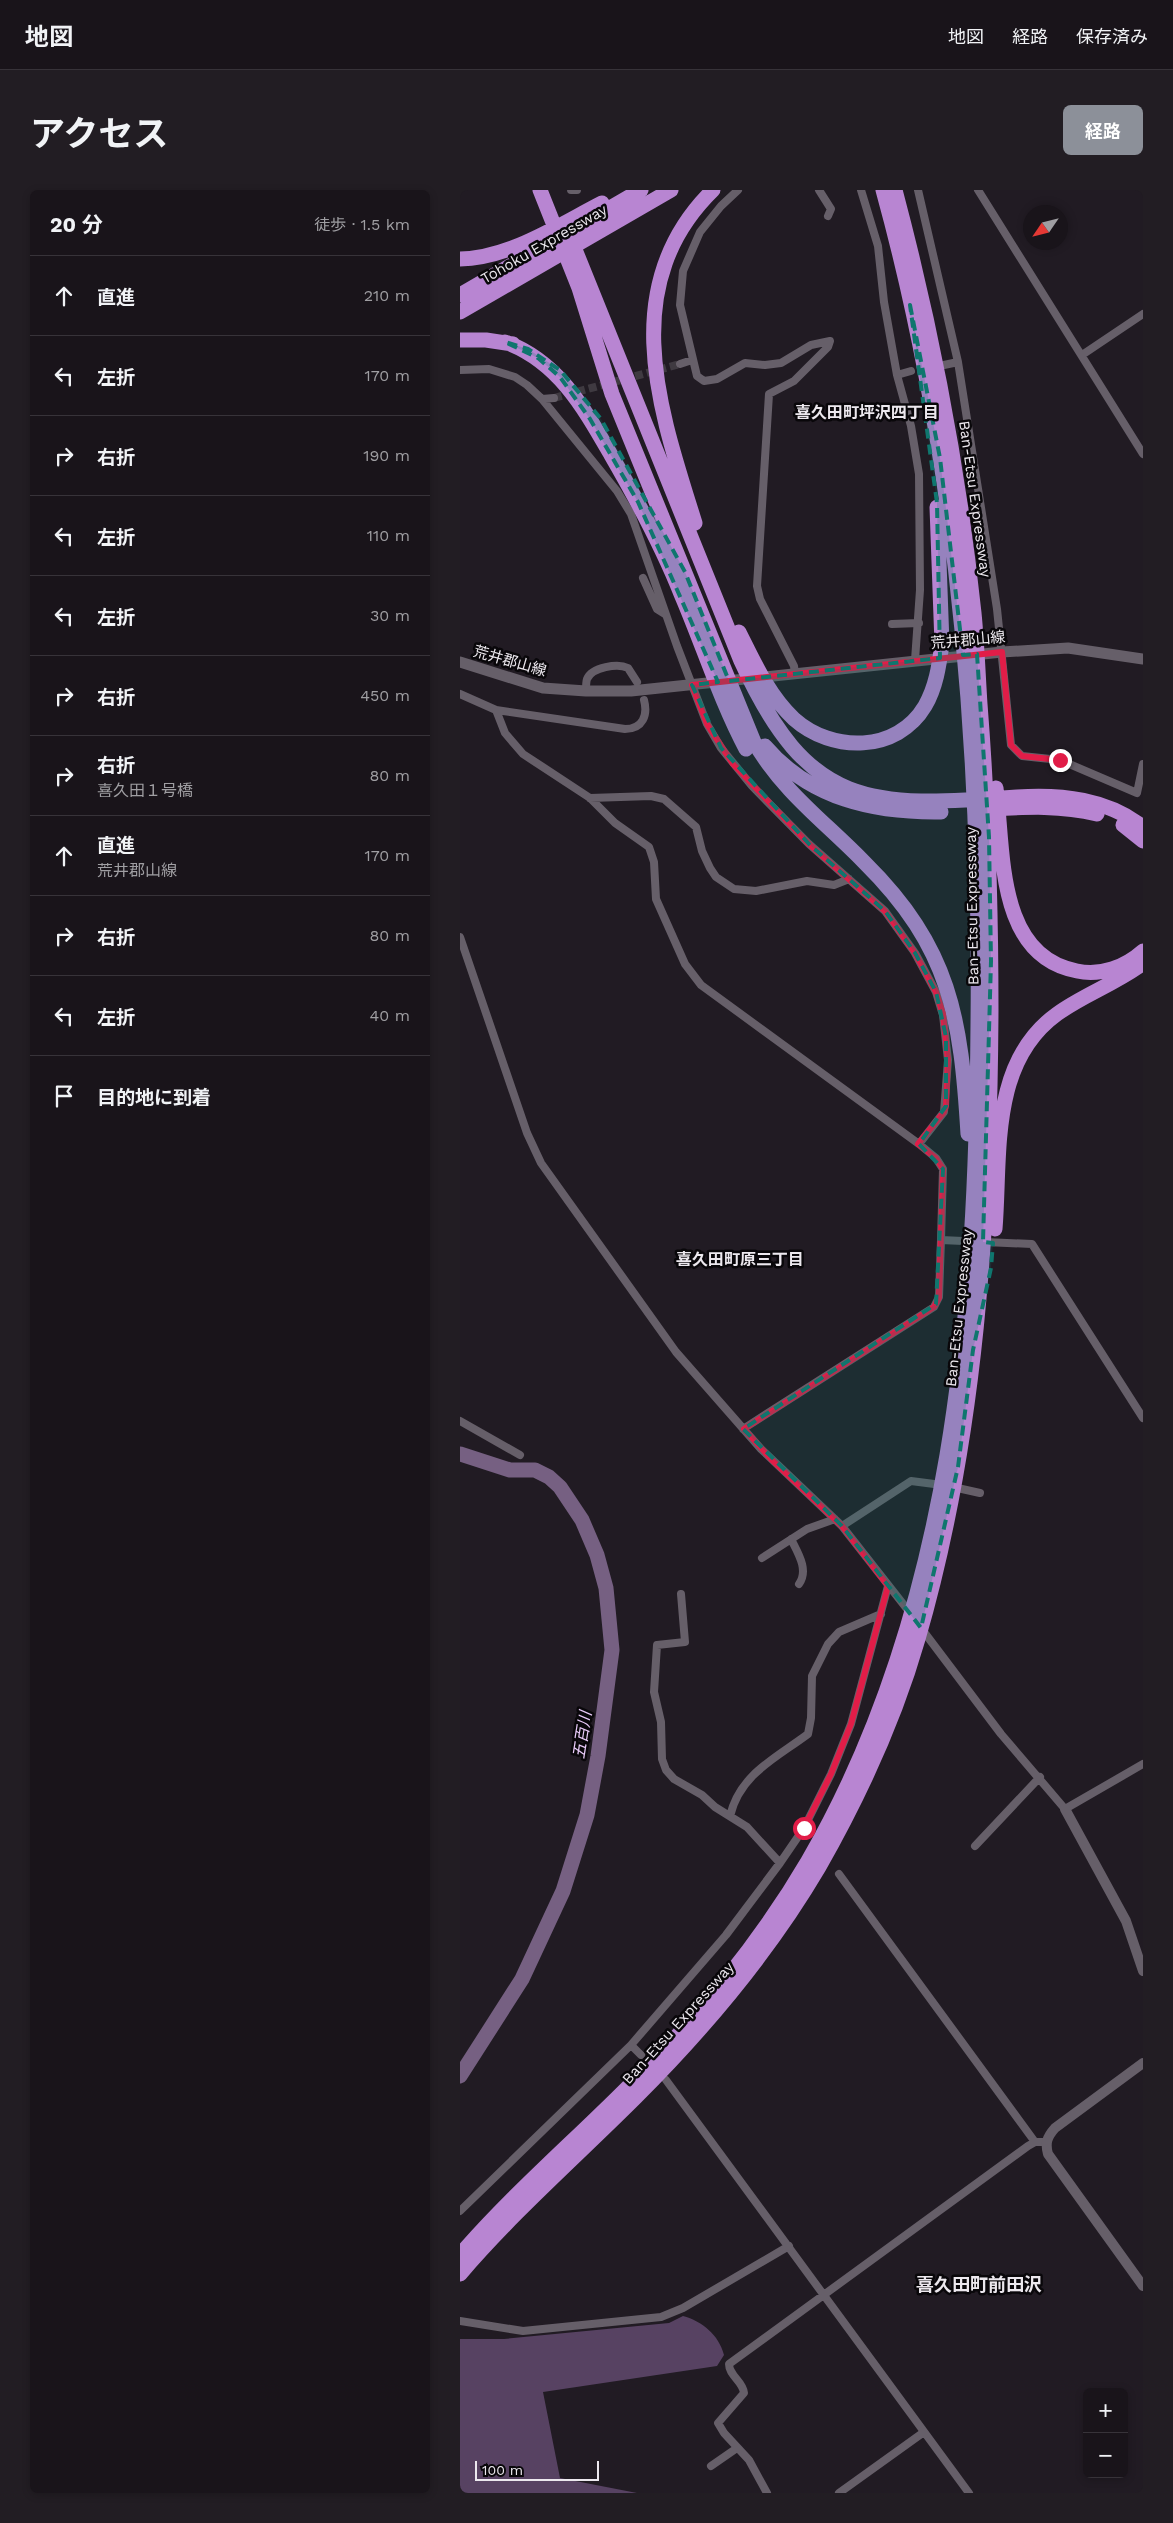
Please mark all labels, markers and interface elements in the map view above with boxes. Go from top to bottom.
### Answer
text: 地図 [25,23,73,51]
text: 地図 [948,26,984,47]
text: 経路 [1012,26,1048,47]
text: 保存済み [1076,26,1148,47]
button: 経路 [1063,105,1143,155]
text: アクセス [30,113,168,155]
street label: Tohoku Expressway [478,200,610,287]
north arrow [1023,205,1068,250]
text: 20 分 [50,212,103,237]
text: 徒歩 · 1.5 km [314,215,410,234]
icon: ahead [50,282,78,310]
text: 直進 [97,286,135,309]
text: 210 m [364,286,410,305]
icon: left [50,362,78,390]
text: 左折 [97,366,135,389]
text: 170 m [364,366,410,385]
district label: 喜久田町坪沢四丁目 [795,403,939,422]
street label: Ban-Etsu Expressway [955,419,995,579]
icon: right [50,442,78,470]
text: 右折 [97,446,135,469]
text: 190 m [363,446,410,465]
icon: left [50,522,78,550]
text: 左折 [97,526,135,549]
text: 110 m [367,526,410,545]
icon: left [50,602,78,630]
text: 左折 [97,606,135,629]
text: 30 m [370,606,410,625]
street label: 荒井郡山線 [930,628,1006,652]
street label: 荒井郡山線 [471,642,549,680]
icon: right [50,682,78,710]
text: 右折 [97,686,135,709]
text: 450 m [360,686,410,705]
route end [1049,749,1072,772]
text: 右折 [97,754,135,777]
icon: right [50,762,78,790]
text: 80 m [369,766,410,785]
text: 喜久田１号橋 [97,781,193,800]
street label: Ban-Etsu Expressway [962,827,982,985]
text: 直進 [97,834,135,857]
icon: ahead [50,842,78,870]
text: 170 m [364,846,410,865]
text: 荒井郡山線 [97,861,177,880]
icon: right [50,922,78,950]
text: 右折 [97,926,135,949]
text: 80 m [369,926,410,945]
icon: left [50,1002,78,1030]
text: 左折 [97,1006,135,1029]
text: 40 m [370,1006,410,1025]
icon: arrive [50,1082,78,1110]
text: 目的地に到着 [97,1086,211,1109]
street label: Ban-Etsu Expressway [942,1228,976,1388]
district label: 喜久田町原三丁目 [676,1250,804,1269]
water label: 五百川 [569,1708,595,1760]
route start [793,1817,816,1840]
street label: Ban-Etsu Expressway [618,1958,738,2088]
district label: 喜久田町前田沢 [916,2274,1042,2295]
map controls [1083,2388,1128,2478]
button: + [1083,2388,1128,2433]
button: − [1083,2433,1128,2478]
scale bar [475,2458,599,2481]
text: 100 m [482,2462,523,2478]

